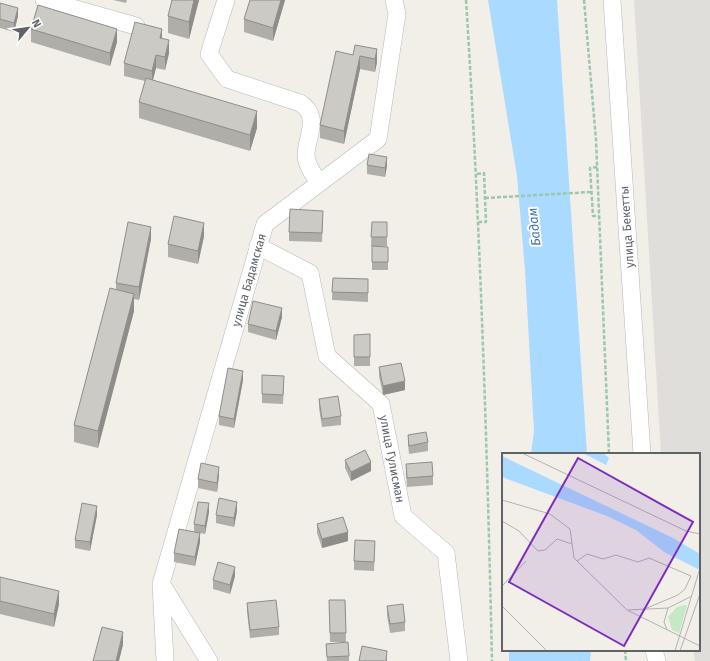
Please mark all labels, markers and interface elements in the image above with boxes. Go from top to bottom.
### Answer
north arrow [8,8,48,48]
text: N [29,17,44,30]
street label: улица Бекетты [617,186,637,268]
water label: Бадам [525,207,543,247]
street label: улица Бадамская [229,232,269,328]
street label: улица Гулисман [377,414,407,504]
inset map [502,453,700,651]

